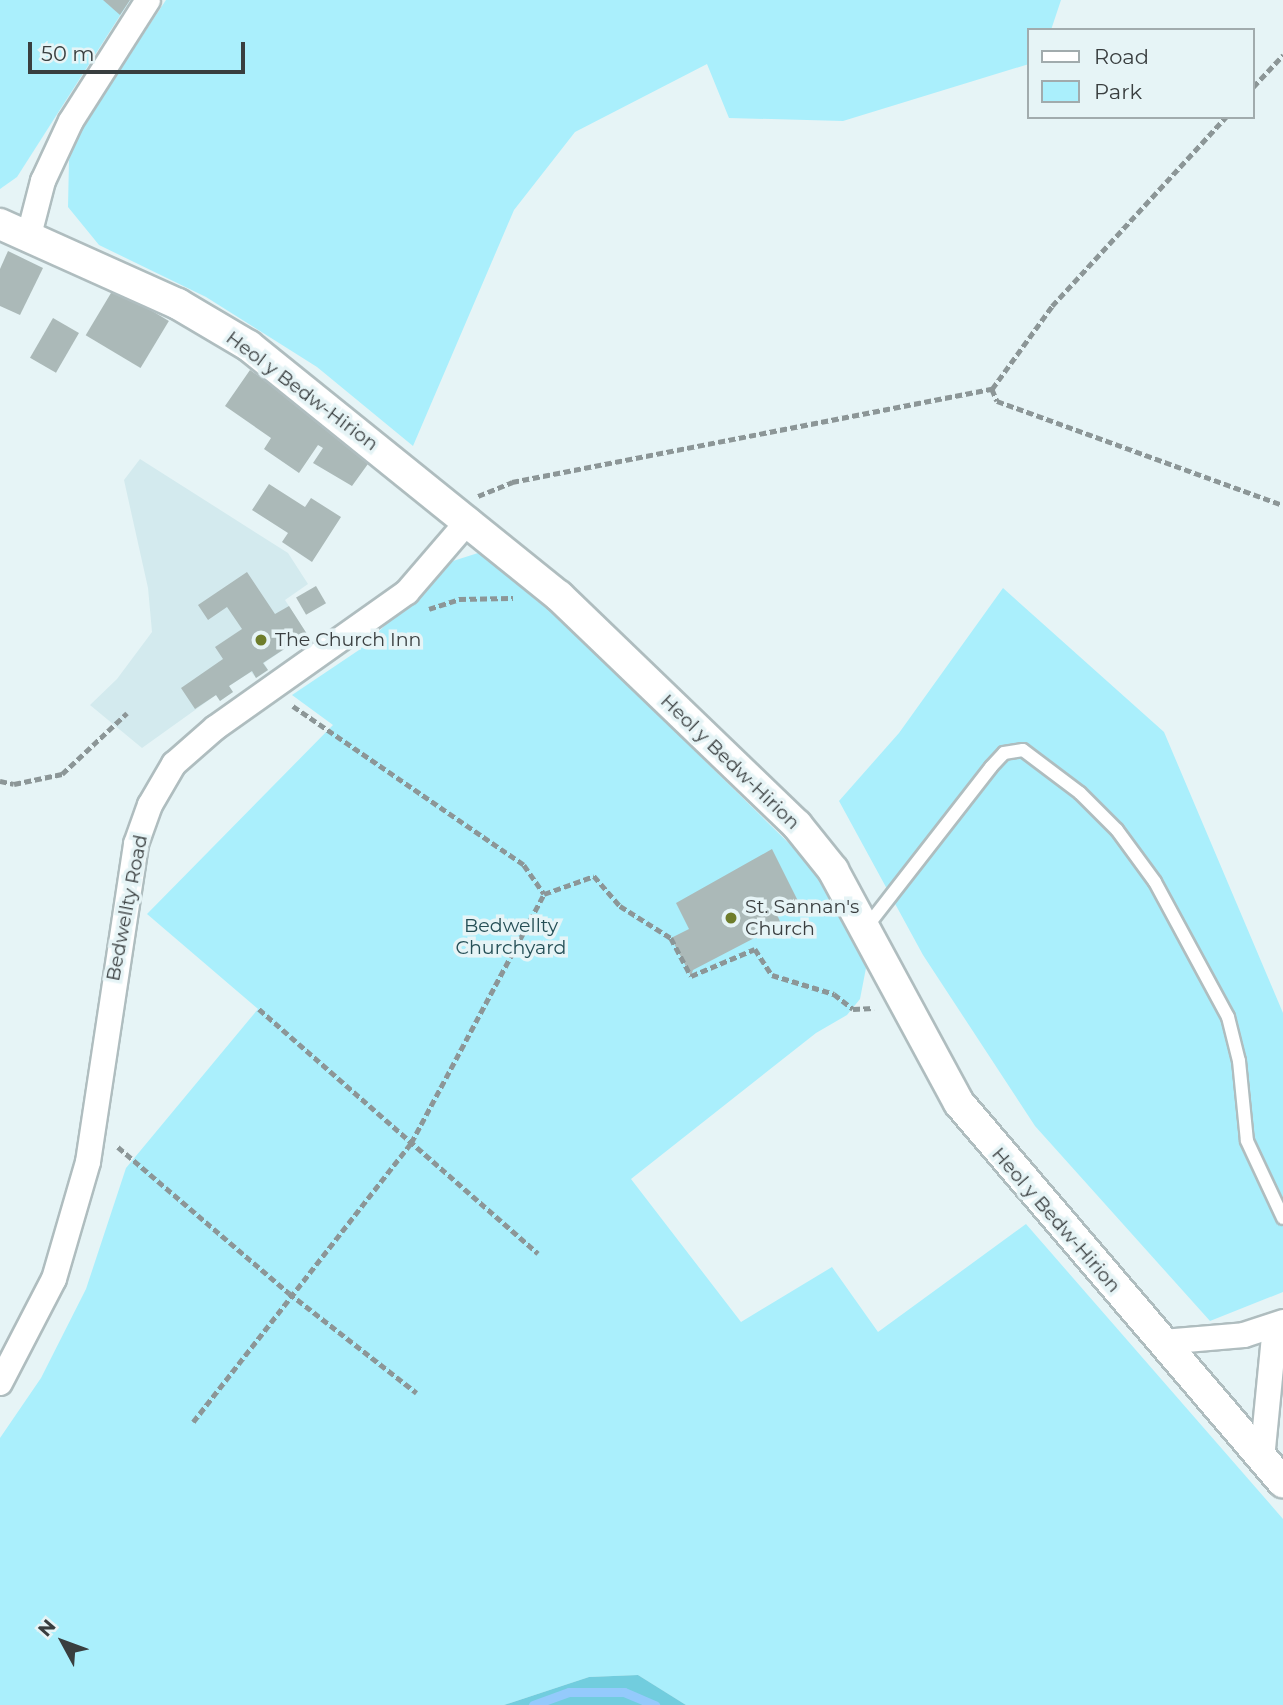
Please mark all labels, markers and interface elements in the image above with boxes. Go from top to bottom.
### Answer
scale bar [32,28,248,72]
legend [1028,28,1255,119]
text: 50 m [41,41,95,66]
text: Road [1094,44,1149,69]
text: Park [1094,79,1142,104]
street label: Heol y Bedw-Hirion [221,326,383,456]
place label: The Church Inn [275,629,421,651]
marker: The Church Inn [253,632,269,648]
street label: Heol y Bedw-Hirion [656,690,804,834]
street label: Bedwellty Road [102,833,152,983]
place label: St. Sannan's Church [745,896,859,940]
marker: St. Sannan's Church [723,910,739,926]
park label: Bedwellty Churchyard [456,915,566,959]
street label: Heol y Bedw-Hirion [987,1143,1125,1297]
north arrow [28,1607,98,1677]
text: N [33,1615,60,1641]

